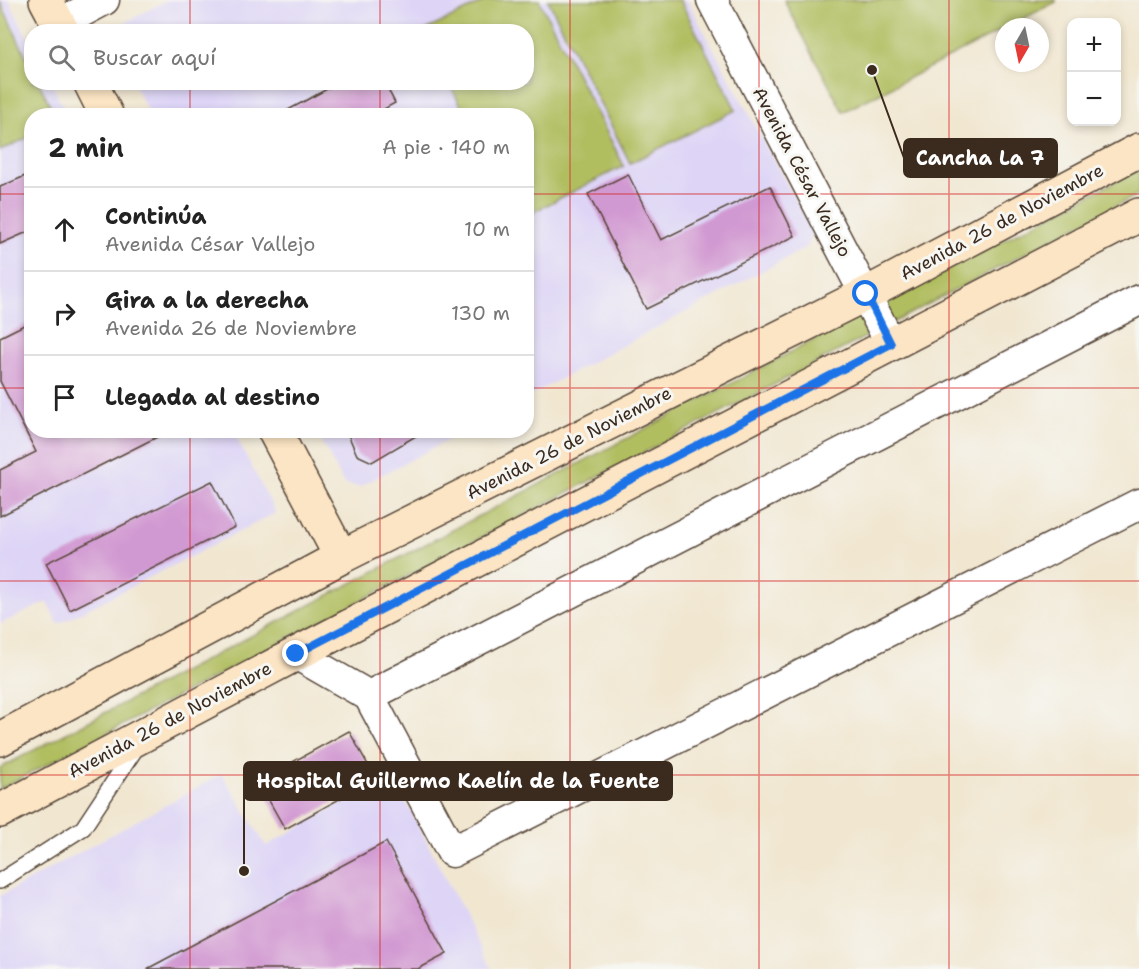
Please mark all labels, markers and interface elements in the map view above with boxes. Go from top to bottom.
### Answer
north arrow [995,18,1049,72]
map controls [1067,18,1121,126]
button: + [1067,18,1121,72]
search box [24,24,534,90]
icon: search [45,41,78,74]
text: Buscar aquí [93,43,216,72]
button: − [1067,72,1121,126]
street label: Avenida César Vallejo [747,83,857,261]
text: 2 min [48,130,124,165]
text: A pie · 140 m [382,134,510,160]
callout: Cancha La 7 [904,139,1057,177]
text: Cancha La 7 [916,145,1044,171]
street label: Avenida 26 de Noviembre [896,158,1108,286]
text: Continúa [105,202,207,231]
icon: ahead [48,213,81,246]
text: 10 m [464,216,510,242]
text: Avenida César Vallejo [105,231,315,257]
route start [852,280,878,306]
text: Gira a la derecha [105,286,309,315]
icon: right [48,297,81,330]
text: 130 m [451,300,510,326]
text: Avenida 26 de Noviembre [105,315,357,341]
icon: arrive [48,381,81,414]
street label: Avenida 26 de Noviembre [462,381,676,505]
text: Llegada al destino [105,383,320,412]
route end [282,640,308,666]
street label: Avenida 26 de Noviembre [64,656,276,784]
callout: Hospital Guillermo Kaelín de la Fuente [244,762,672,800]
text: Hospital Guillermo Kaelín de la Fuente [256,768,660,794]

